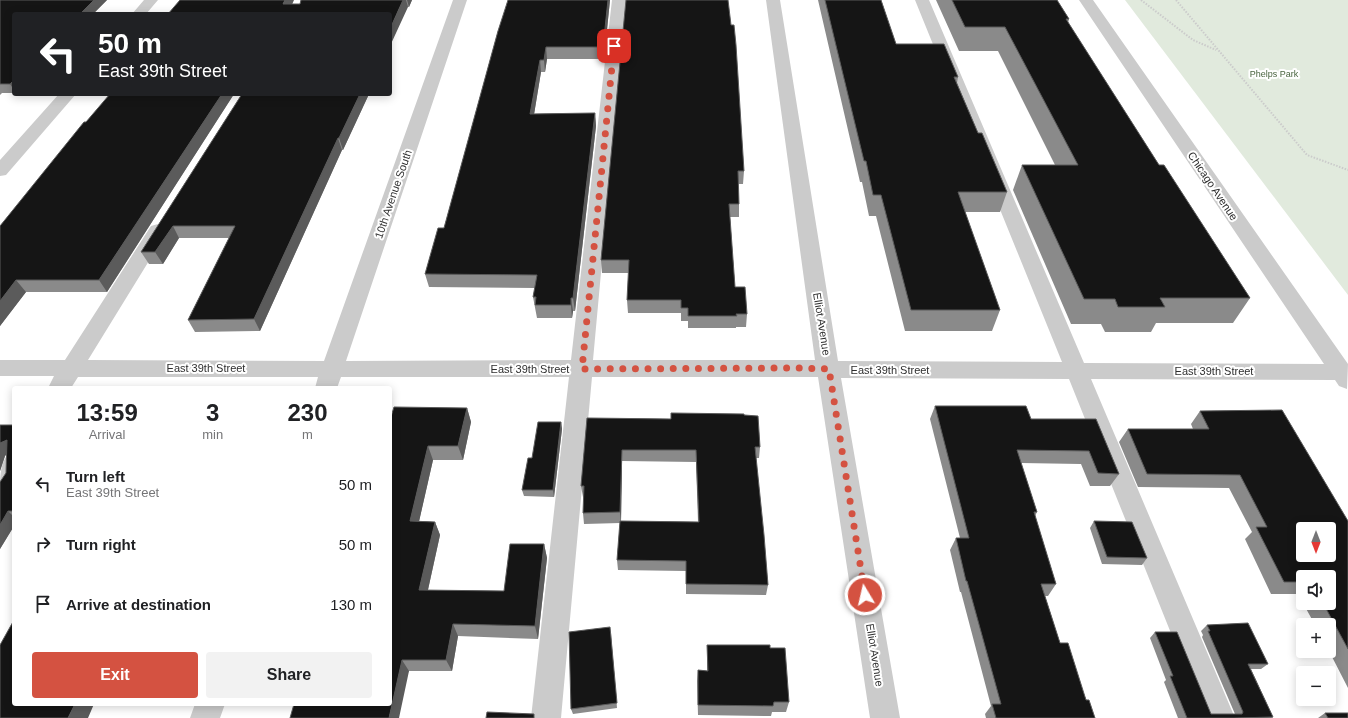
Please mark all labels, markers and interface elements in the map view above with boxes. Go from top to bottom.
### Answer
icon: left [32,28,84,80]
text: 50 m [98,28,162,59]
pin [597,29,631,63]
icon: arrive [603,35,625,57]
text: East 39th Street [98,61,227,81]
park label: Phelps Park [1250,69,1299,79]
street label: 10th Avenue South [372,148,414,240]
street label: Chicago Avenue [1186,150,1240,222]
street label: Elliot Avenue [811,292,833,356]
street label: East 39th Street [167,362,245,374]
street label: East 39th Street [491,363,569,375]
street label: East 39th Street [851,364,929,376]
street label: East 39th Street [1175,365,1253,377]
text: 13:59 [76,399,138,426]
text: 3 [206,399,219,426]
text: 230 [288,399,328,426]
text: Arrival [89,427,126,442]
text: min [202,427,223,442]
text: m [302,427,313,442]
text: Turn left [66,468,125,485]
icon: left [32,473,54,495]
text: 50 m [339,476,372,493]
text: East 39th Street [66,485,159,500]
north arrow [1296,522,1336,562]
map controls [1296,522,1336,706]
icon: right [32,533,54,555]
text: Turn right [66,536,136,553]
text: 50 m [339,536,372,553]
button: sound [1296,570,1336,610]
position arrow [844,574,886,616]
icon: arrive [32,593,54,615]
text: Arrive at destination [66,596,211,613]
text: 130 m [330,596,372,613]
button: + [1296,618,1336,658]
street label: Elliot Avenue [864,623,886,687]
button: Exit [32,652,198,698]
button: Share [206,652,372,698]
button: − [1296,666,1336,706]

